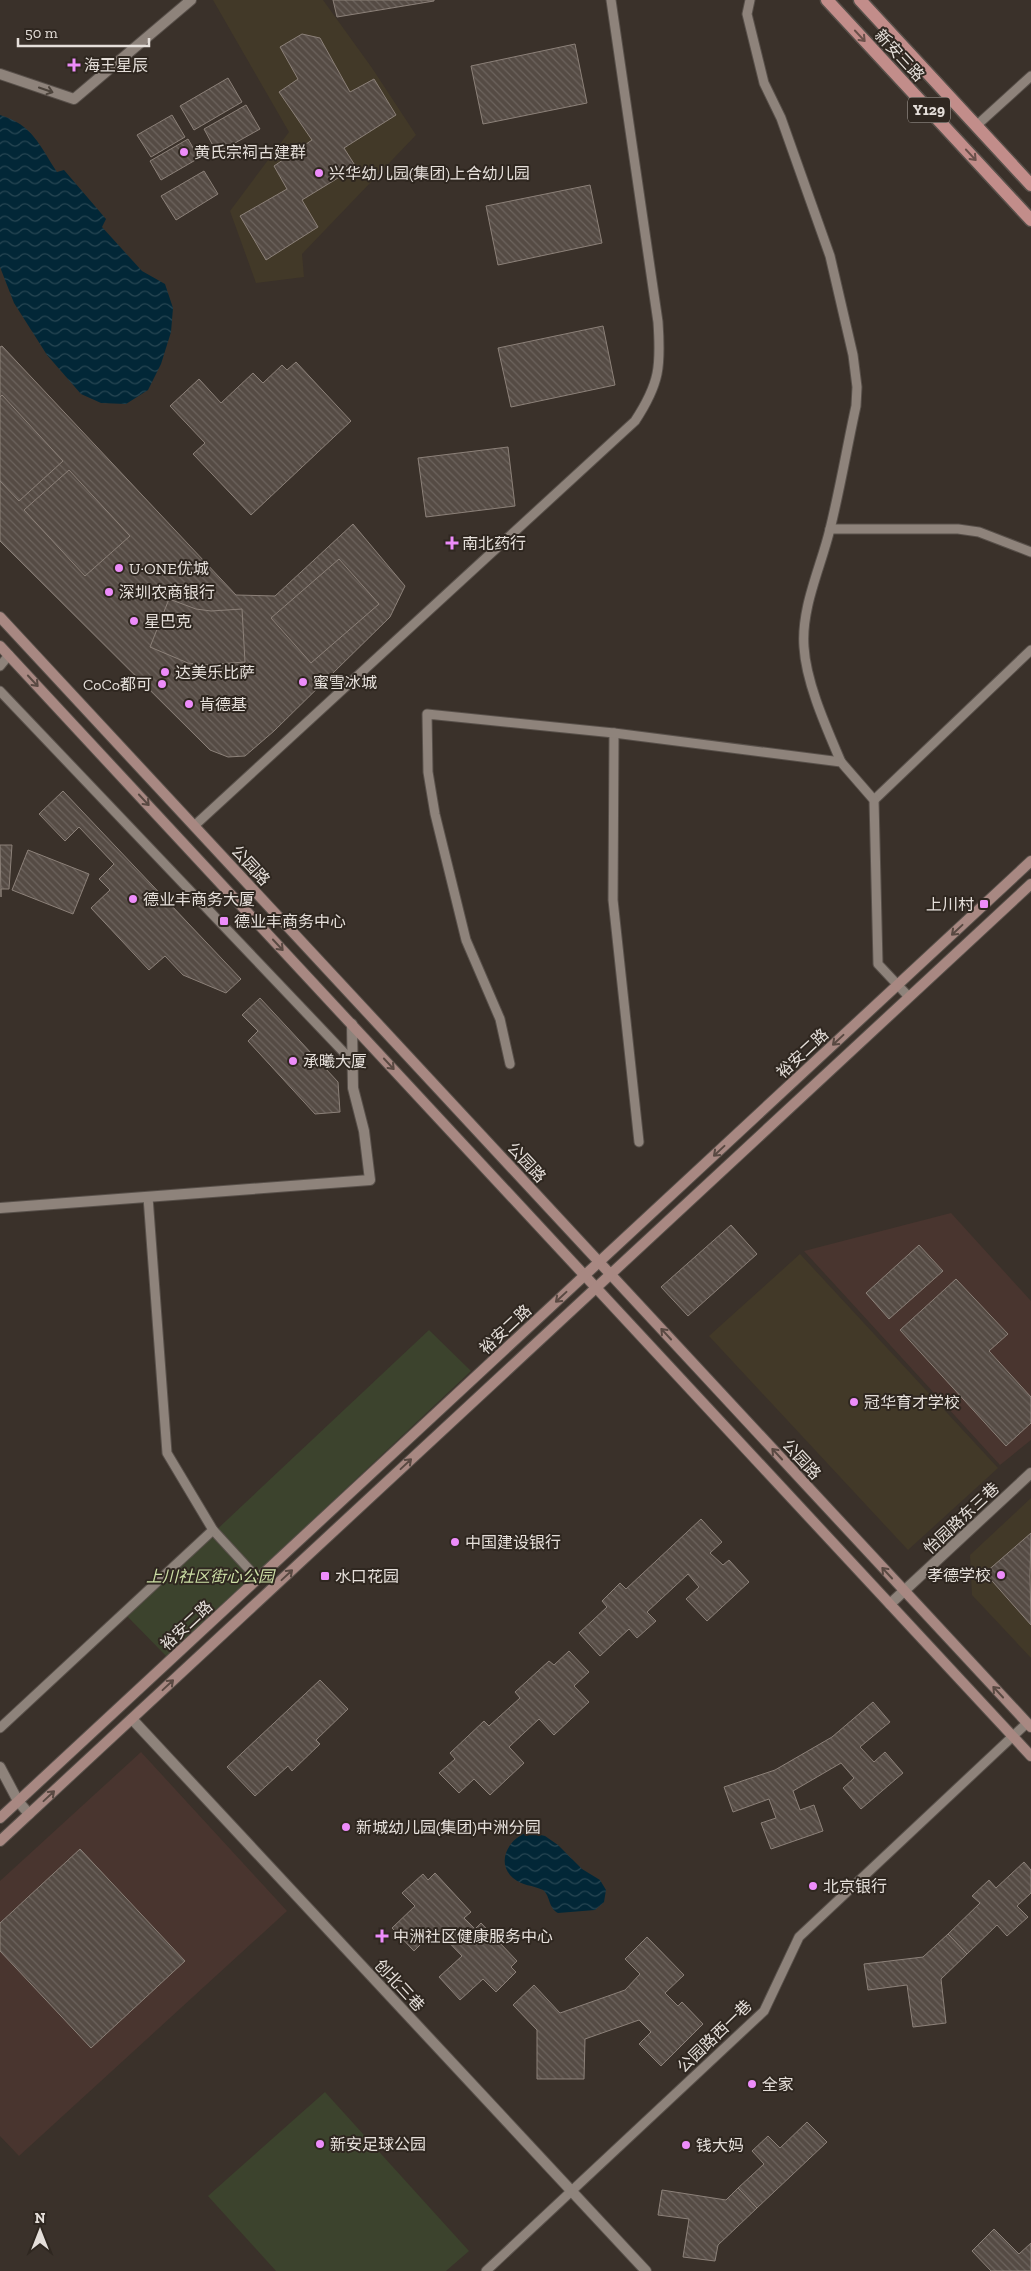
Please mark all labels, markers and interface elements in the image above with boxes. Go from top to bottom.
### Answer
scale bar [18,15,149,47]
text: 50 m [25,24,58,42]
street label: 新安三路 [871,25,928,85]
one-way arrow [854,29,866,42]
place label: 海王星辰 [84,56,148,75]
marker: 海王星辰 [68,59,80,71]
one-way arrow [38,86,53,95]
road number: Y129 [908,98,950,122]
place label: 黄氏宗祠古建群 [194,143,306,162]
marker: 黄氏宗祠古建群 [178,146,190,158]
one-way arrow [965,148,977,161]
place label: 兴华幼儿园(集团)上合幼儿园 [329,164,530,183]
marker: 兴华幼儿园(集团)上合幼儿园 [313,167,325,179]
place label: 南北药行 [462,534,526,553]
marker: 南北药行 [446,537,458,549]
place label: U·ONE优城 [129,559,209,578]
marker: U·ONE优城 [113,562,125,574]
place label: 深圳农商银行 [119,583,215,602]
marker: 深圳农商银行 [103,586,115,598]
place label: 星巴克 [144,612,192,631]
marker: 星巴克 [128,615,140,627]
place label: 达美乐比萨 [175,663,255,682]
marker: 达美乐比萨 [159,666,171,678]
place label: 蜜雪冰城 [313,673,377,692]
one-way arrow [27,675,39,688]
place label: CoCo都可 [83,675,152,694]
marker: 蜜雪冰城 [297,676,309,688]
marker: CoCo都可 [156,678,168,690]
place label: 肯德基 [199,695,247,714]
marker: 肯德基 [183,698,195,710]
one-way arrow [138,794,150,807]
street label: 公园路 [227,841,274,889]
place label: 德业丰商务大厦 [143,890,255,909]
marker: 德业丰商务大厦 [127,893,139,905]
place label: 上川村 [926,895,974,914]
marker: 上川村 [978,898,990,910]
place label: 德业丰商务中心 [234,912,346,931]
marker: 德业丰商务中心 [218,915,230,927]
one-way arrow [950,924,963,936]
one-way arrow [272,939,284,952]
street label: 裕安二路 [772,1025,832,1082]
one-way arrow [831,1034,844,1046]
place label: 承曦大厦 [303,1052,367,1071]
marker: 承曦大厦 [287,1055,299,1067]
one-way arrow [383,1058,395,1071]
street label: 公园路 [503,1138,550,1186]
one-way arrow [712,1145,725,1157]
one-way arrow [555,1291,567,1303]
street label: 裕安二路 [475,1301,535,1358]
one-way arrow [660,1328,672,1341]
place label: 冠华育才学校 [864,1393,960,1412]
marker: 冠华育才学校 [848,1396,860,1408]
street label: 公园路 [778,1435,825,1483]
one-way arrow [771,1447,783,1460]
one-way arrow [399,1458,412,1470]
street label: 怡园路东三巷 [920,1479,1003,1558]
place label: 中国建设银行 [465,1533,561,1552]
marker: 中国建设银行 [449,1536,461,1548]
one-way arrow [881,1566,893,1579]
place label: 孝德学校 [927,1566,991,1585]
park label: 上川社区街心公园 [146,1567,276,1586]
place label: 水口花园 [335,1567,399,1586]
one-way arrow [280,1569,293,1581]
marker: 孝德学校 [995,1569,1007,1581]
marker: 水口花园 [319,1570,331,1582]
street label: 裕安二路 [156,1597,216,1654]
one-way arrow [161,1679,174,1691]
one-way arrow [992,1685,1004,1698]
one-way arrow [42,1790,55,1802]
place label: 新城幼儿园(集团)中洲分园 [356,1818,541,1837]
marker: 新城幼儿园(集团)中洲分园 [340,1821,352,1833]
place label: 北京银行 [823,1877,887,1896]
marker: 北京银行 [807,1880,819,1892]
place label: 中洲社区健康服务中心 [393,1927,553,1946]
marker: 中洲社区健康服务中心 [375,1929,389,1943]
street label: 创北三巷 [371,1955,428,2015]
street label: 公园路西一巷 [673,1996,755,2077]
place label: 全家 [762,2075,794,2094]
marker: 全家 [746,2078,758,2090]
place label: 新安足球公园 [330,2135,426,2154]
place label: 钱大妈 [696,2136,744,2155]
marker: 新安足球公园 [314,2138,326,2150]
marker: 钱大妈 [680,2139,692,2151]
north arrow [15,2206,65,2256]
text: N [35,2210,46,2227]

